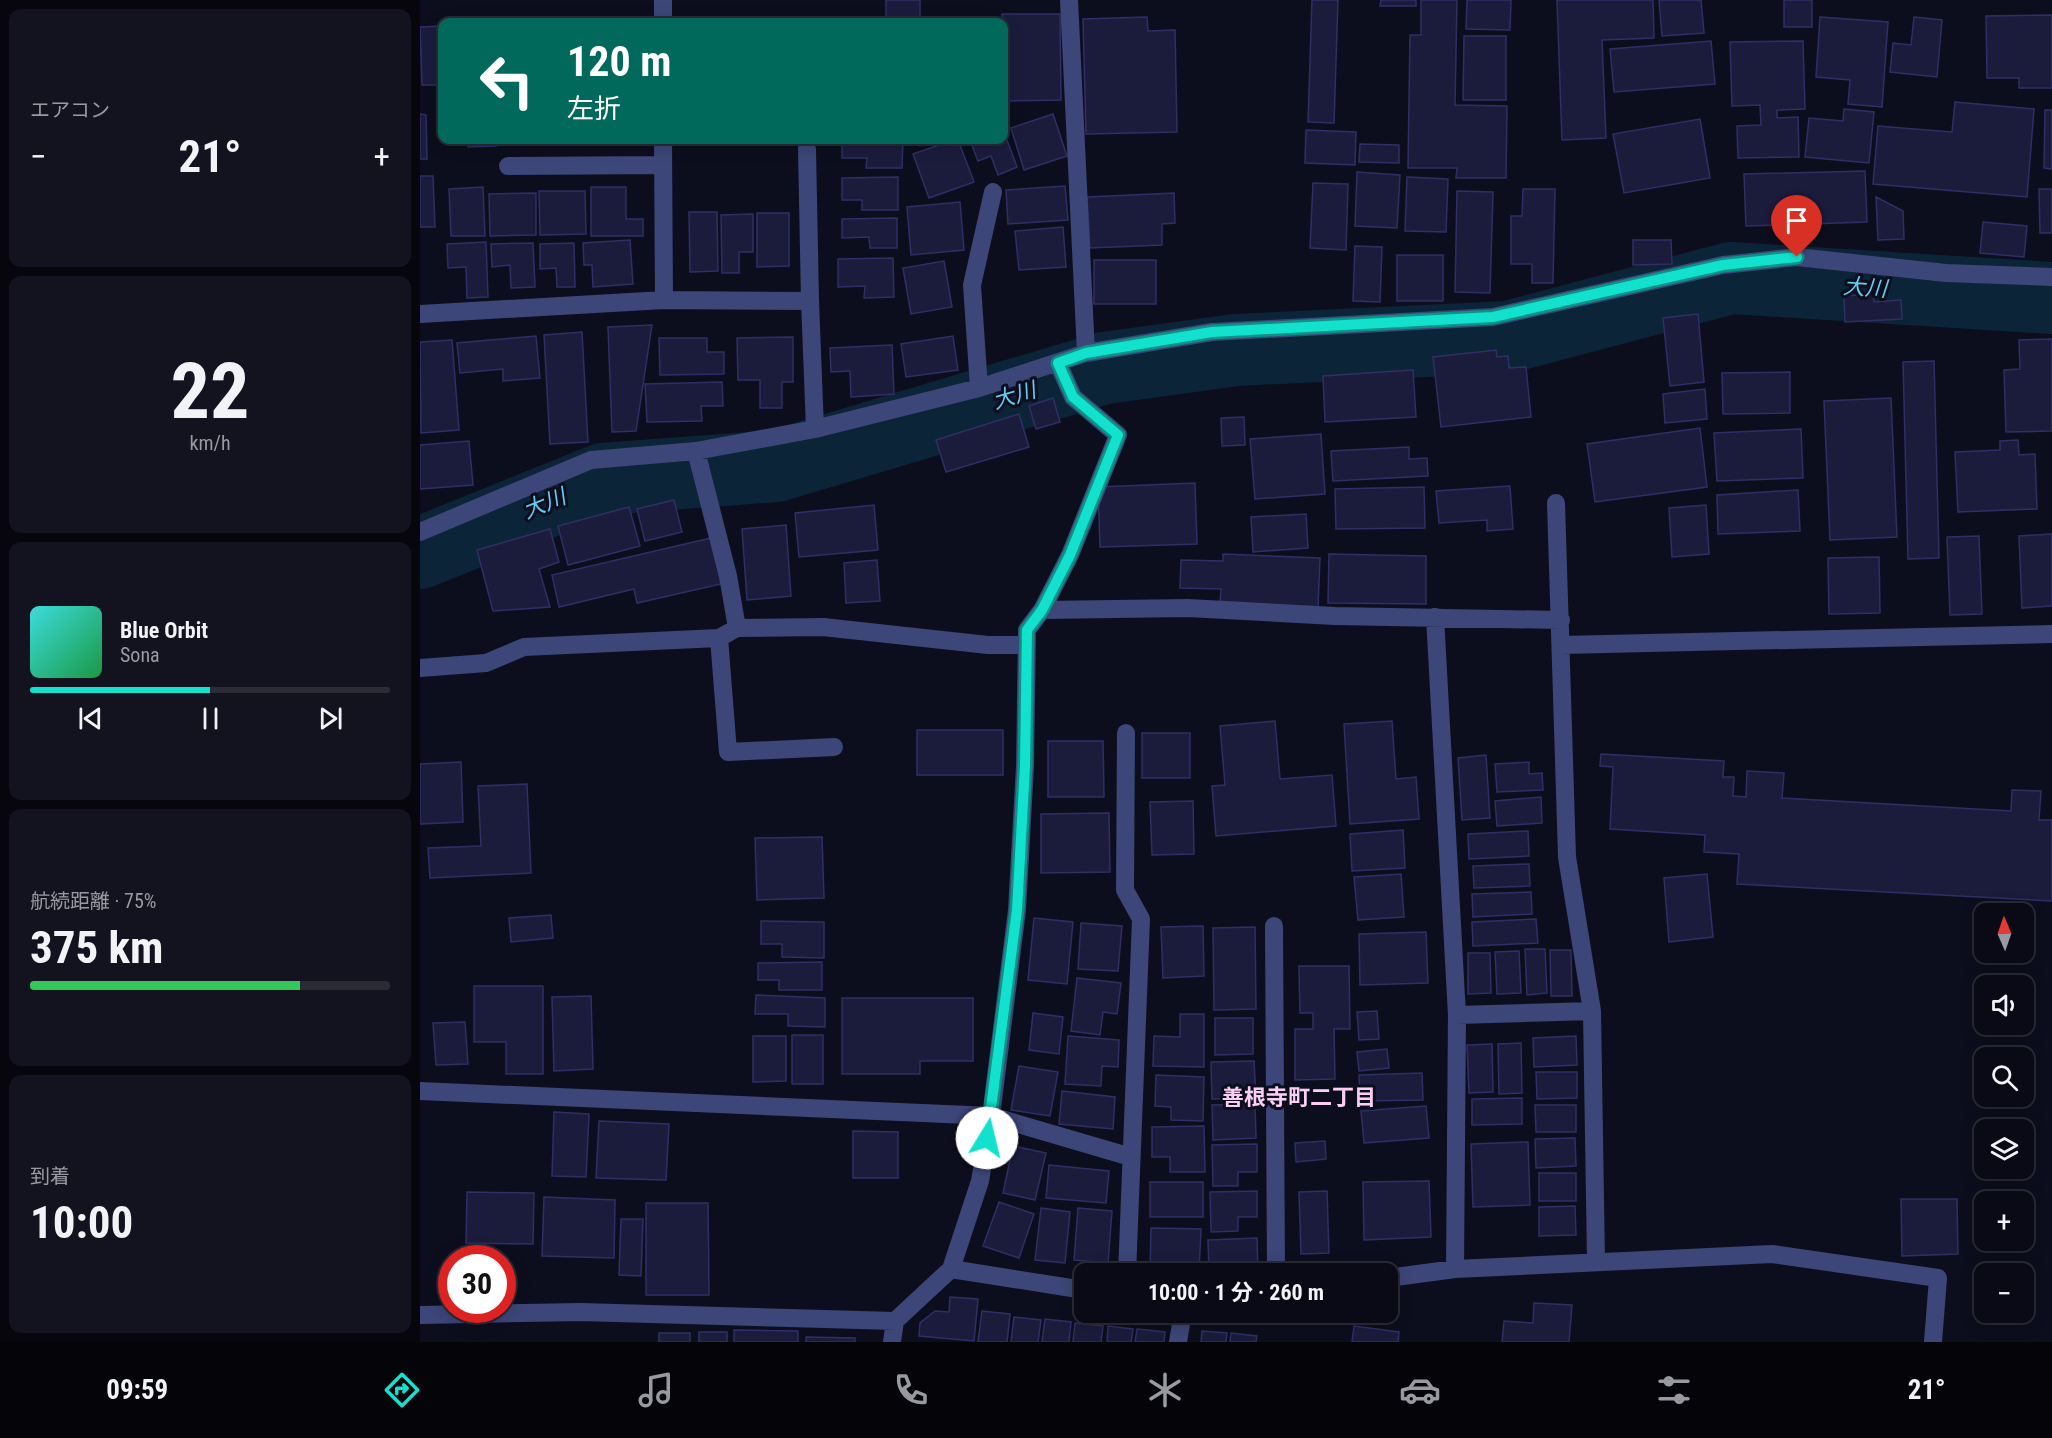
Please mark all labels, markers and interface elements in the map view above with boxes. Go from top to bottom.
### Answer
text: 120 m [567,37,672,86]
icon: left [468,42,546,120]
text: 左折 [567,93,621,125]
text: エアコン [30,98,110,122]
text: 21° [179,130,242,183]
text: − [30,137,47,176]
text: + [374,137,390,176]
pin [1771,195,1822,257]
icon: arrive [1780,204,1813,237]
water label: 大川 [1842,273,1890,302]
text: 22 [171,346,249,437]
water label: 大川 [989,377,1041,414]
text: km/h [189,431,231,455]
water label: 大川 [519,483,571,523]
text: Blue Orbit [120,618,208,643]
text: Sona [120,643,160,667]
icon: previous [74,702,107,735]
icon: pause [194,702,227,735]
icon: next [314,702,347,735]
text: 航続距離 · 75% [30,889,156,913]
north arrow [1974,903,2034,963]
map controls [1974,903,2034,1323]
text: 375 km [30,921,163,974]
button: sound [1974,975,2034,1035]
button: search [1974,1047,2034,1107]
district label: 善根寺町二丁目 [1222,1085,1376,1110]
position arrow [955,1106,1019,1170]
button: layers [1974,1119,2034,1179]
text: 到着 [30,1164,70,1188]
button: + [1974,1191,2034,1251]
text: 10:00 [30,1196,133,1249]
speed limit sign: 30 [438,1245,516,1323]
button: − [1974,1263,2034,1323]
text: 10:00 · 1 分 · 260 m [1148,1280,1324,1305]
icon: directions [381,1369,423,1411]
icon: music [635,1369,677,1411]
icon: phone [890,1369,932,1411]
icon: climate [1144,1369,1186,1411]
icon: car [1399,1369,1441,1411]
icon: filters [1653,1369,1695,1411]
text: 09:59 [106,1374,168,1406]
text: 21° [1908,1374,1946,1406]

